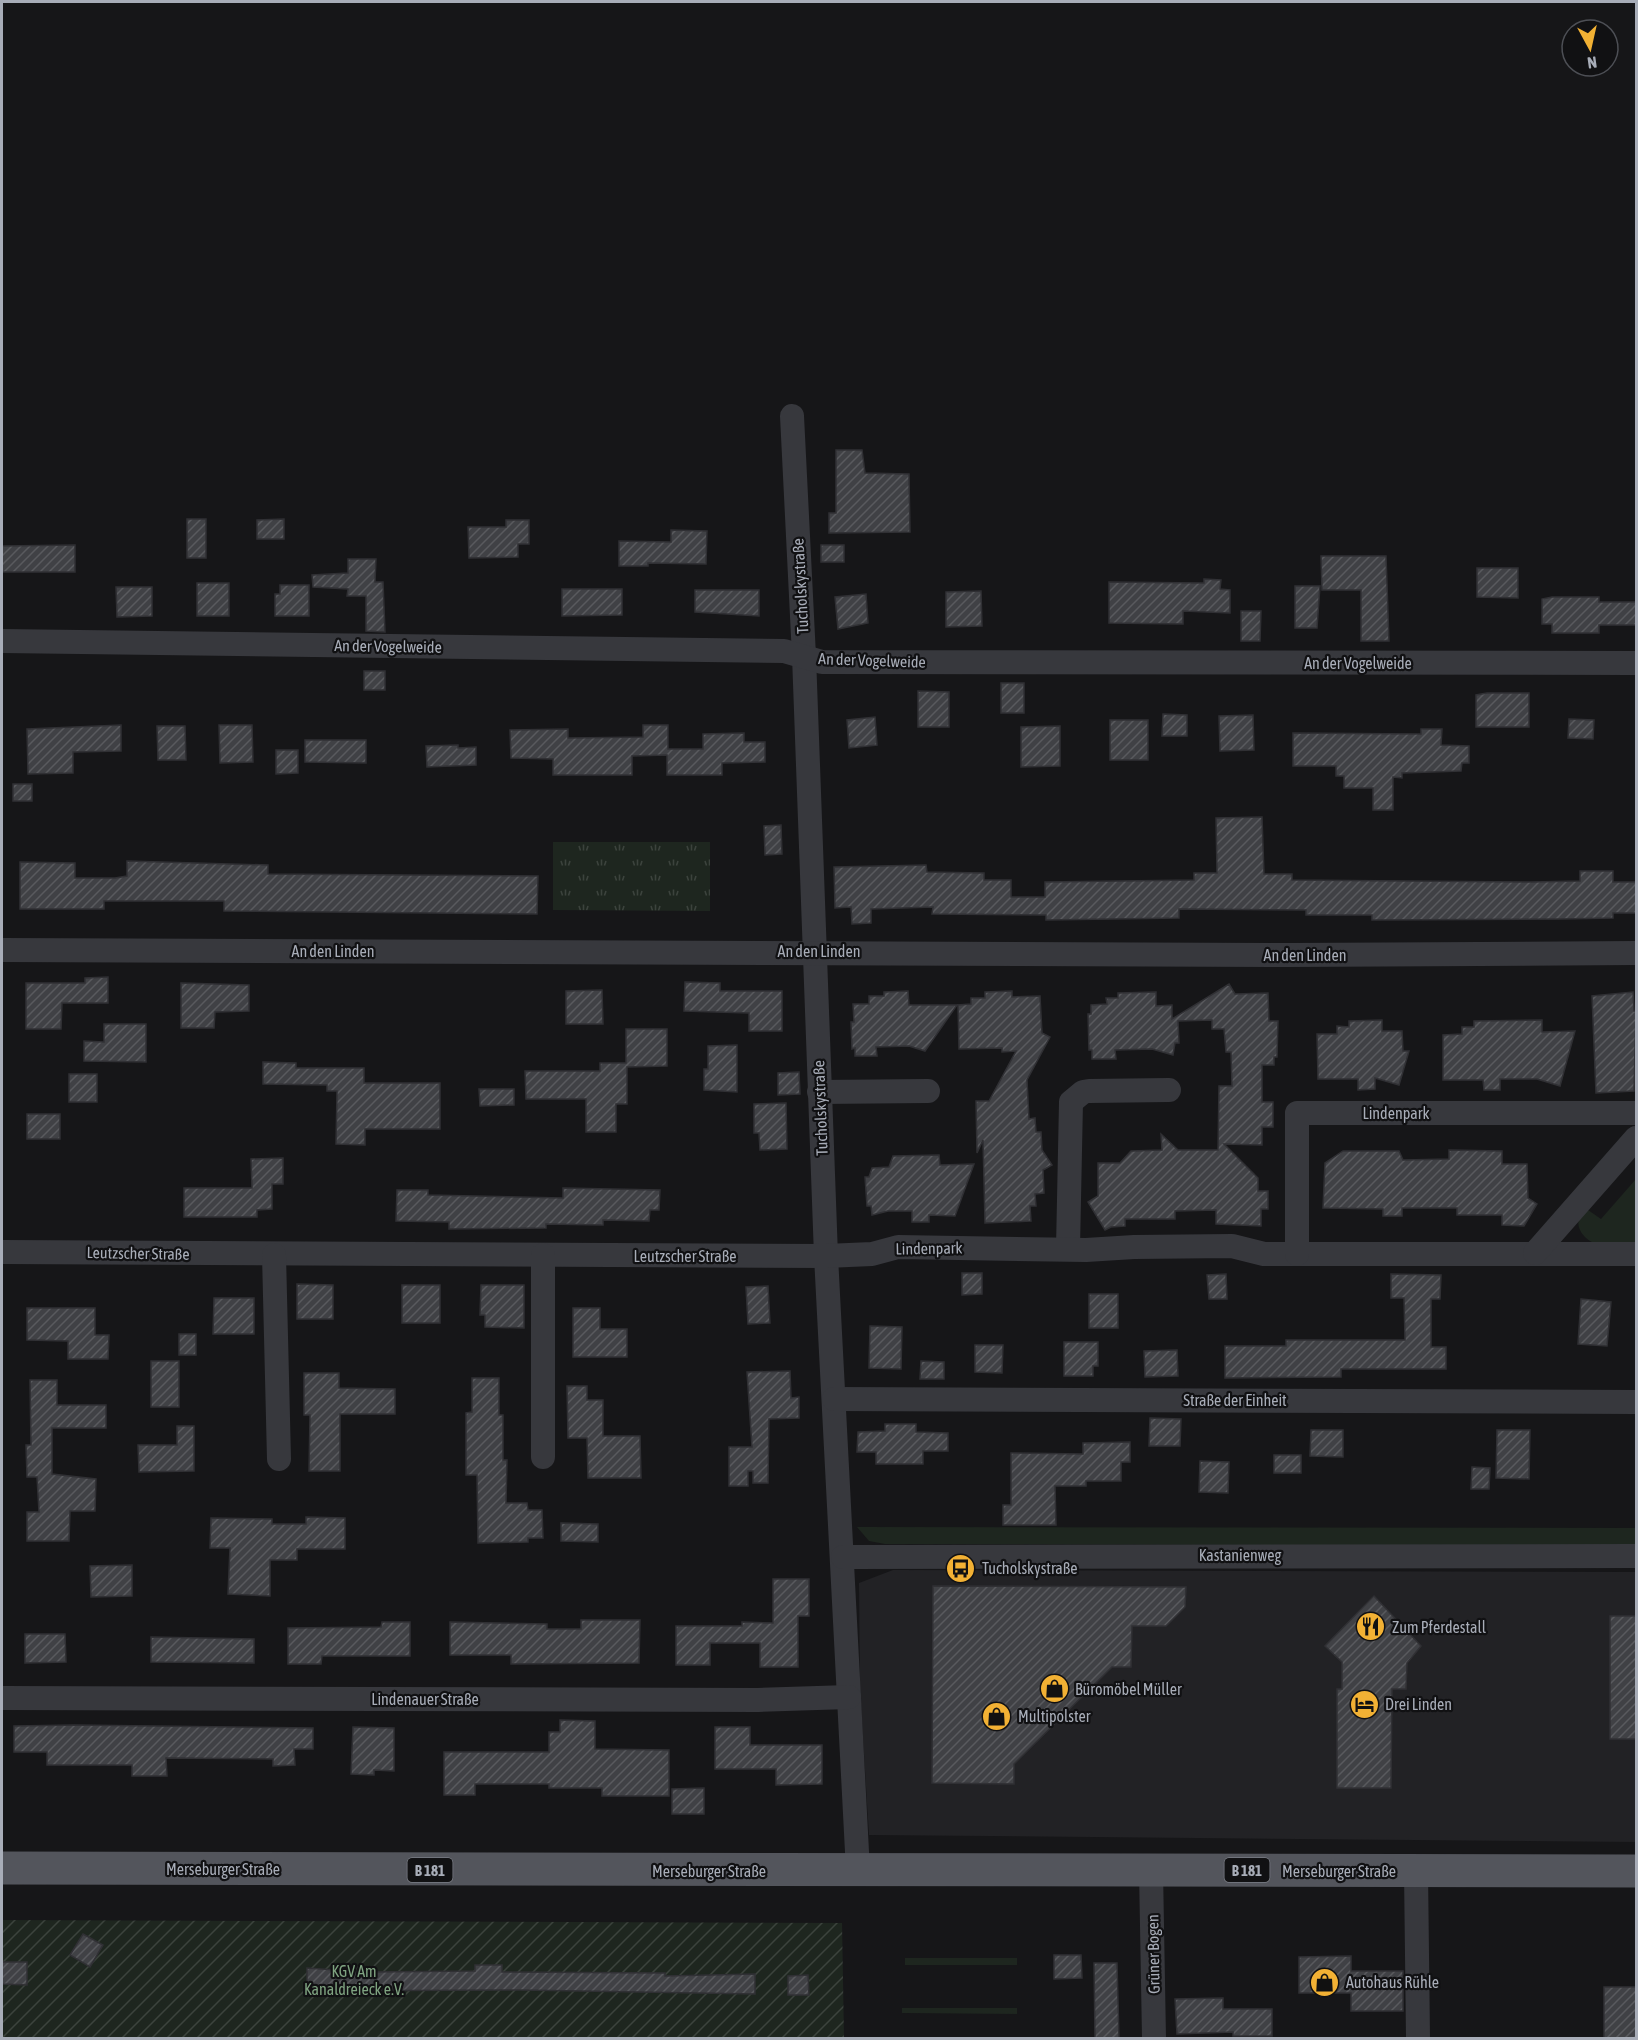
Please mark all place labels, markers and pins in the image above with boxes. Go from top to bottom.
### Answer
bus stop icon: Tucholskystraße [945,1552,977,1584]
place label: Tucholskystraße [982,1559,1078,1578]
restaurant icon: Zum Pferdestall [1355,1611,1387,1643]
place label: Zum Pferdestall [1392,1618,1487,1636]
shop icon: Büromöbel Müller [1038,1673,1070,1705]
place label: Büromöbel Müller [1075,1680,1182,1698]
hotel icon: Drei Linden [1348,1688,1380,1720]
place label: Drei Linden [1385,1695,1452,1713]
shop icon: Multipolster [981,1700,1013,1732]
place label: Multipolster [1018,1707,1091,1726]
shop icon: Autohaus Rühle [1309,1966,1341,1998]
place label: Autohaus Rühle [1346,1973,1439,1991]

